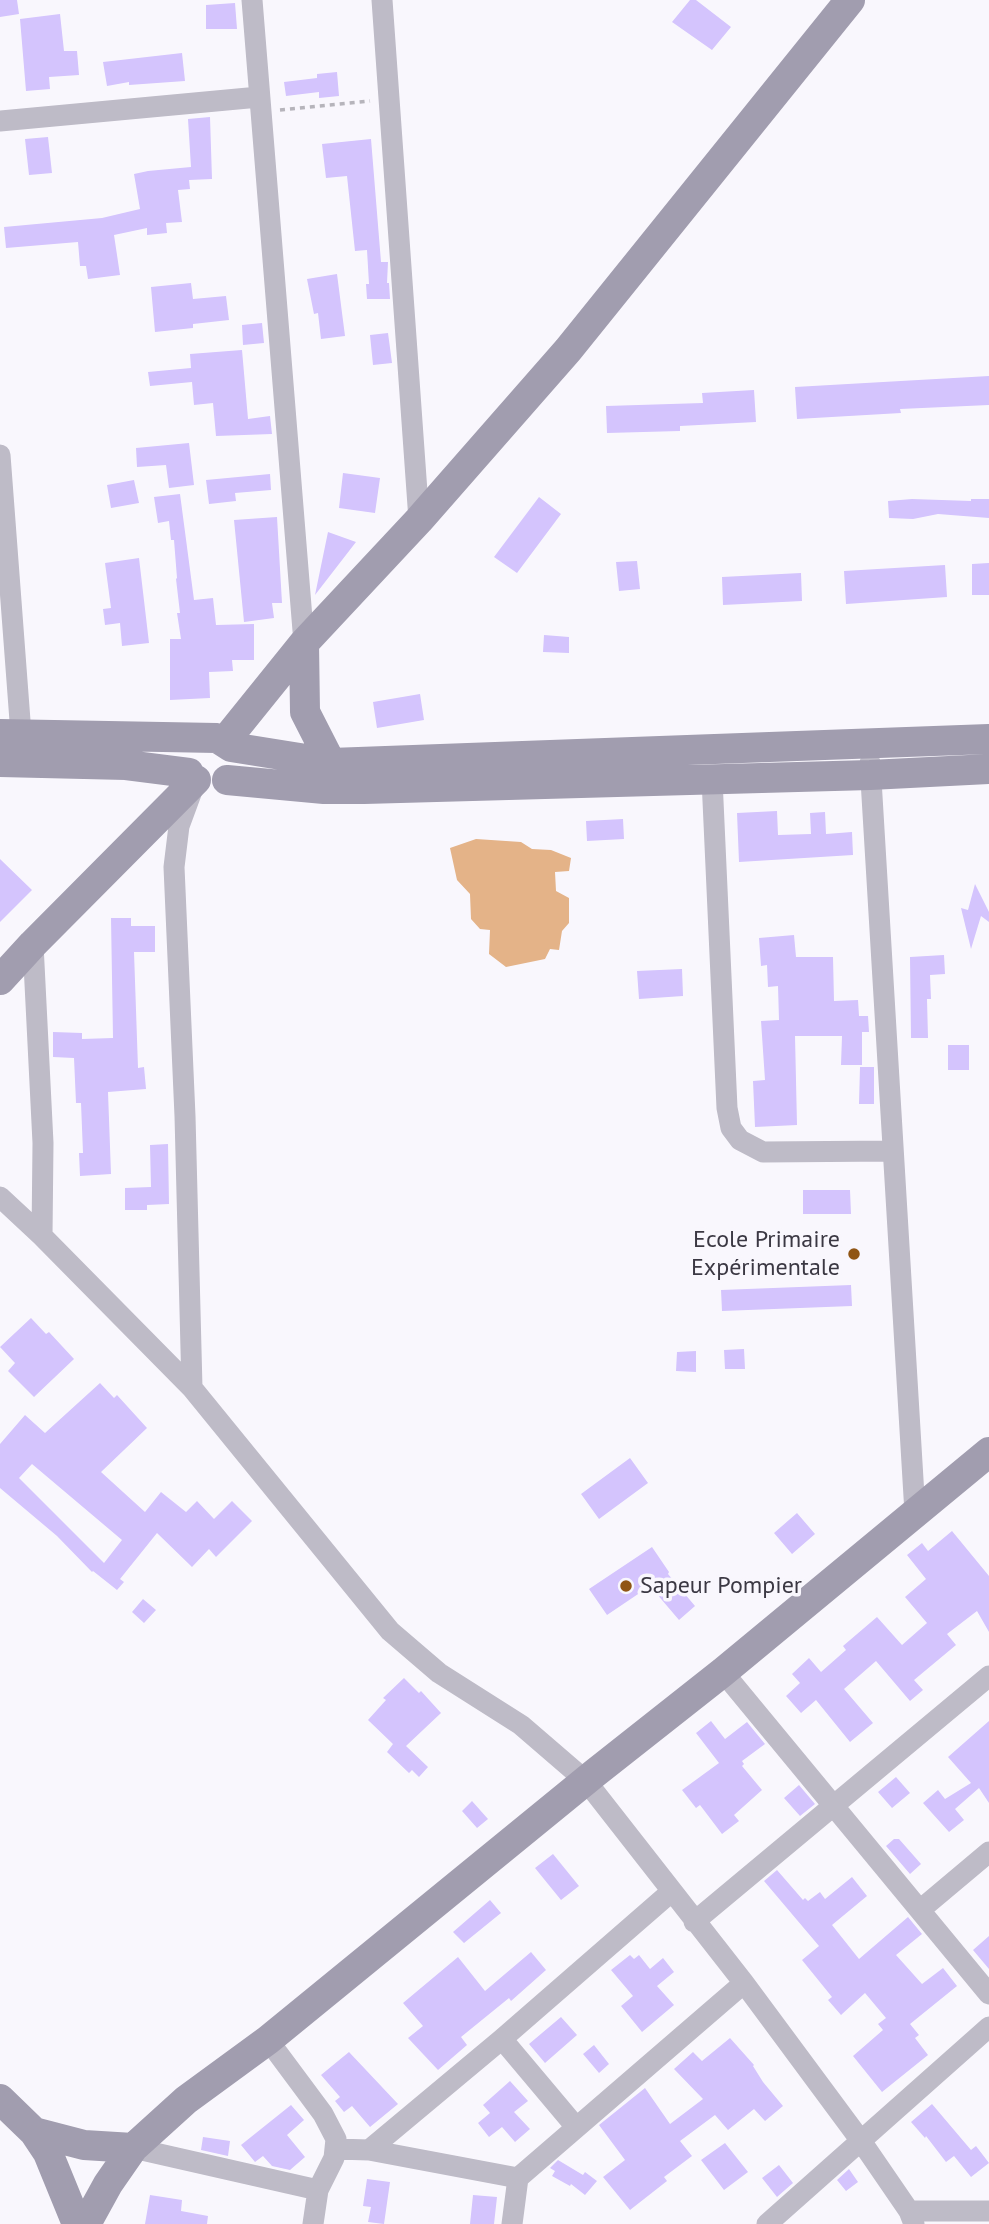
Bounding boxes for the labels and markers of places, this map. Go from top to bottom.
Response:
place label: Ecole Primaire Expérimentale [691,1226,840,1282]
marker: Ecole Primaire Expérimentale [846,1246,862,1262]
place label: Sapeur Pompier [640,1572,802,1600]
marker: Sapeur Pompier [618,1578,634,1594]

